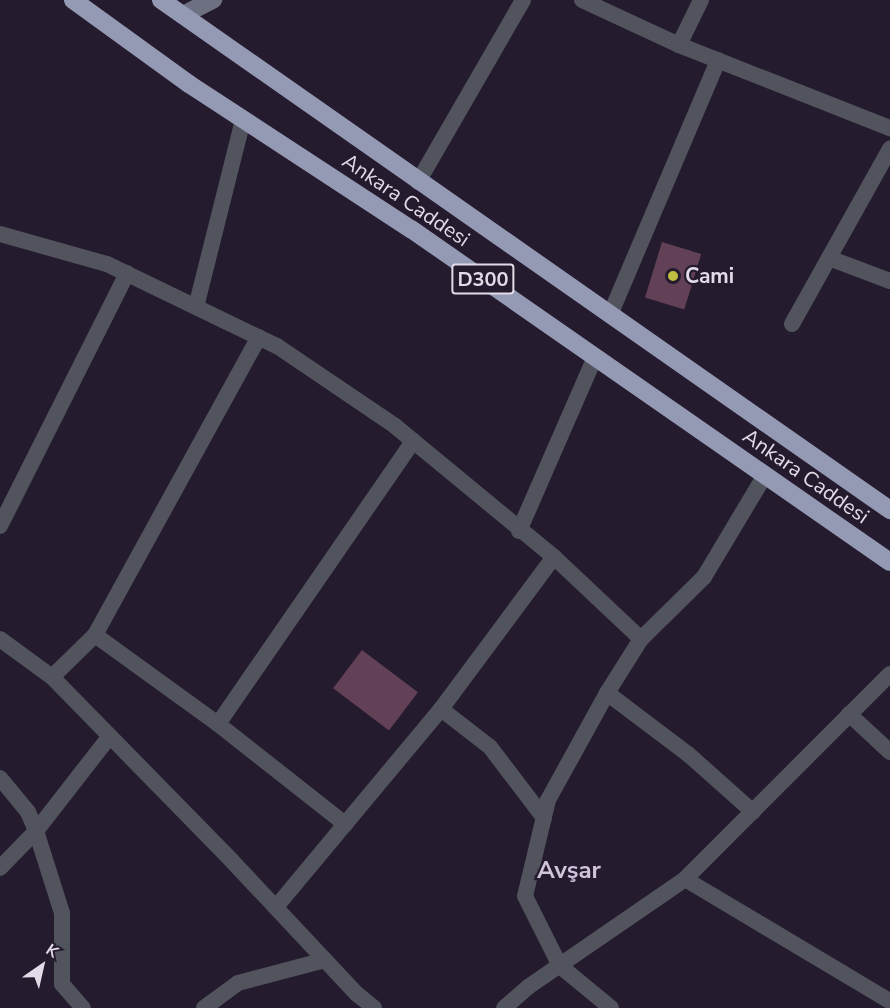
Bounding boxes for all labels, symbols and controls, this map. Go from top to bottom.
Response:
street label: Ankara Caddesi [338,148,474,252]
road number: D300 [450,262,516,296]
place label: Cami [685,263,734,289]
marker: Cami [666,269,680,283]
street label: Ankara Caddesi [738,423,874,529]
district label: Avşar [537,857,601,885]
north arrow [12,936,72,996]
text: K [42,939,63,963]

